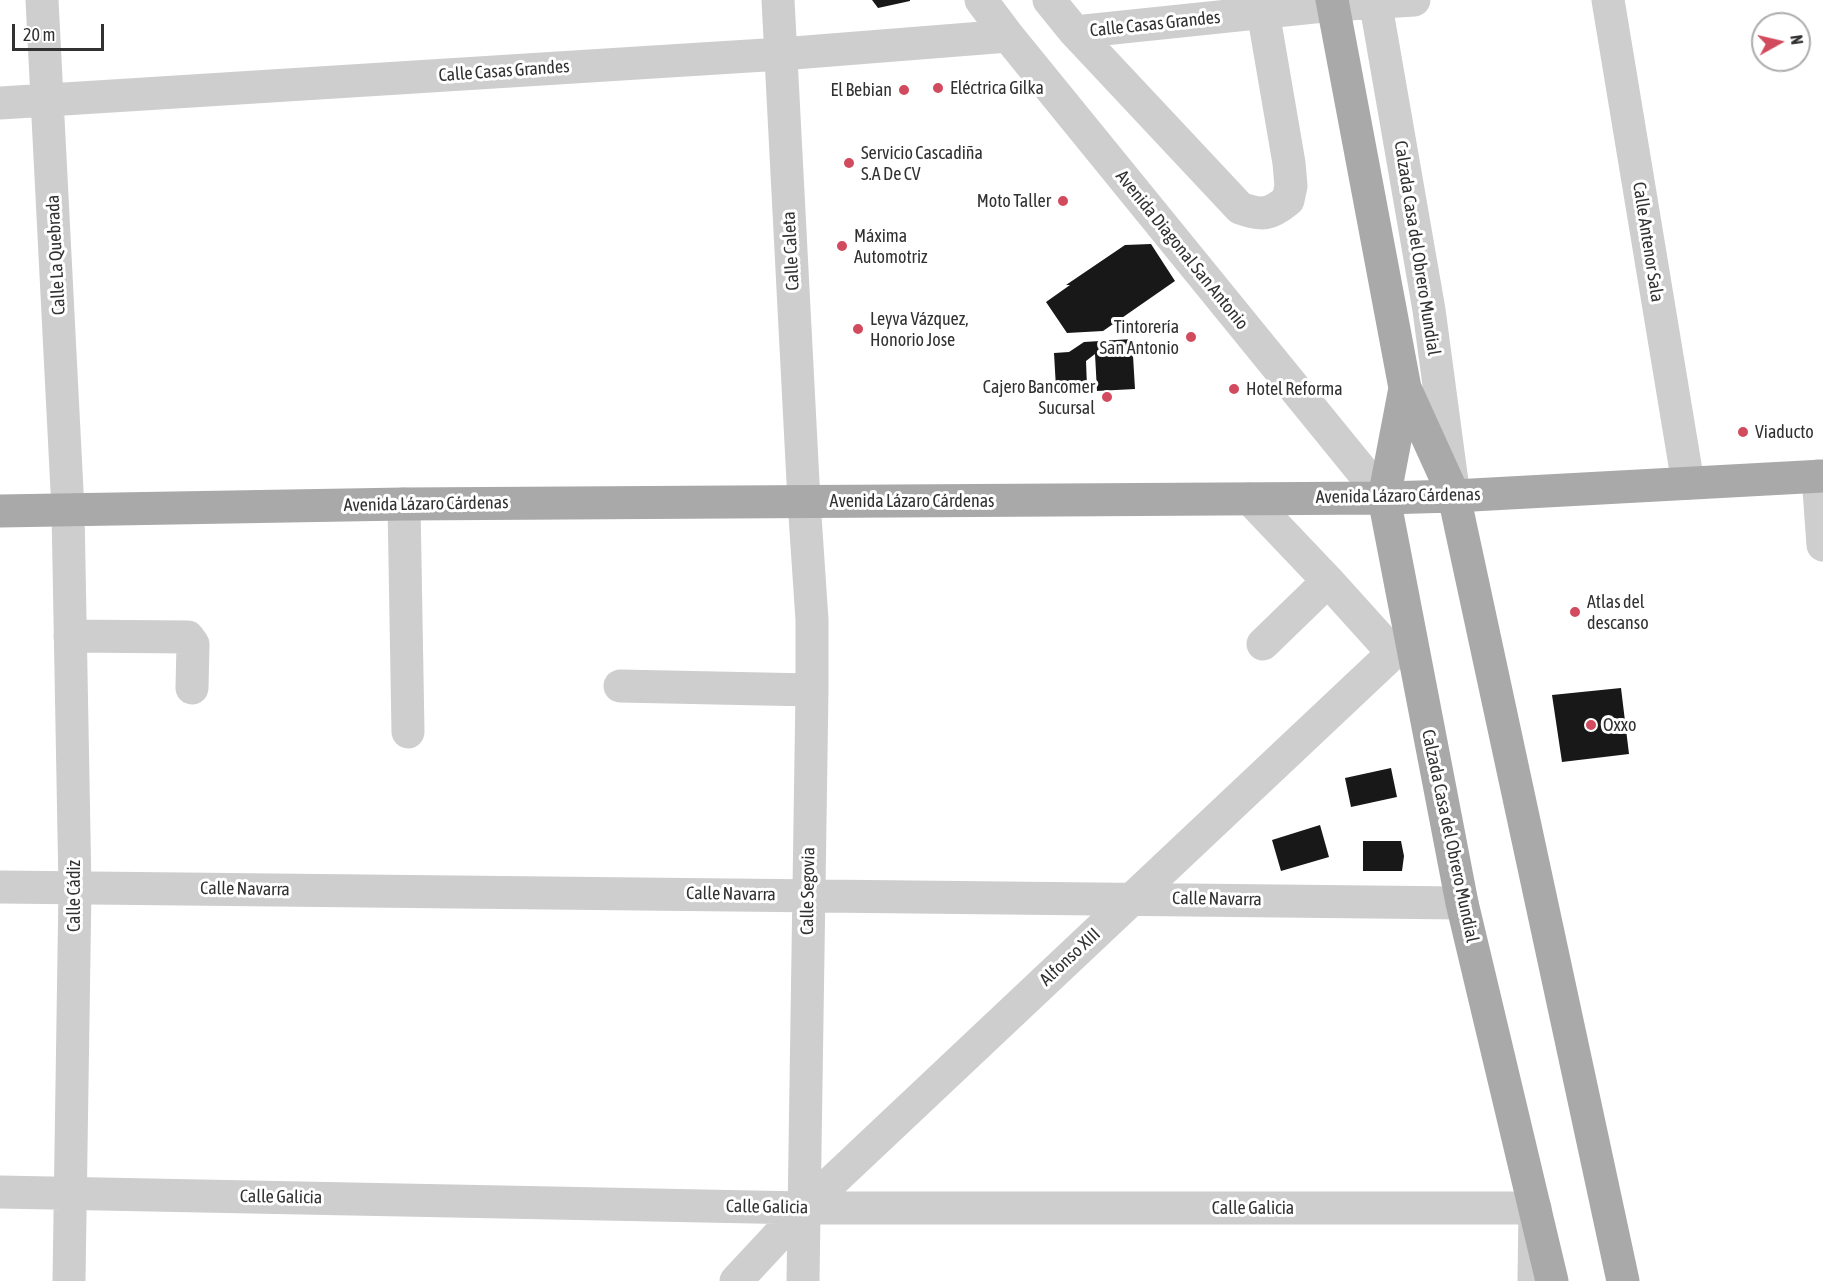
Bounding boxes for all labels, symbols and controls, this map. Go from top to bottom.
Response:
street label: Calle Casas Grandes [1089,6,1221,42]
scale bar [15,12,106,50]
north arrow [1751,12,1811,72]
text: 20 m [23,24,55,45]
text: N [1787,34,1806,46]
street label: Calle Casas Grandes [438,56,570,86]
place label: Eléctrica Gilka [950,77,1044,99]
place label: El Bebian [831,79,892,101]
marker: Eléctrica Gilka [931,81,945,95]
marker: El Bebian [897,83,911,97]
street label: Calzada Casa del Obrero Mundial [1389,139,1445,357]
place label: Servicio Cascadiña S.A De CV [861,142,983,184]
marker: Servicio Cascadiña S.A De CV [842,156,856,170]
street label: Avenida Diagonal San Antonio [1111,166,1253,334]
street label: Calle Antenor Sala [1628,180,1668,304]
place label: Moto Taller [977,190,1051,212]
street label: Calle La Quebrada [42,194,70,316]
marker: Moto Taller [1056,194,1070,208]
street label: Calle Caleta [778,211,804,291]
place label: Máxima Automotriz [854,225,928,268]
marker: Máxima Automotriz [835,239,849,253]
place label: Leyva Vázquez, Honorio Jose [870,308,968,350]
place label: Tintorería San Antonio [1100,316,1179,358]
marker: Leyva Vázquez, Honorio Jose [851,322,865,336]
marker: Tintorería San Antonio [1184,330,1198,344]
place label: Cajero Bancomer Sucursal [983,376,1095,418]
place label: Hotel Reforma [1246,378,1343,400]
marker: Hotel Reforma [1227,382,1241,396]
marker: Cajero Bancomer Sucursal [1100,390,1114,404]
place label: Viaducto [1755,421,1814,443]
marker: Viaducto [1736,425,1750,439]
street label: Avenida Lázaro Cárdenas [1315,484,1481,508]
street label: Avenida Lázaro Cárdenas [830,490,994,512]
street label: Avenida Lázaro Cárdenas [343,492,509,516]
place label: Atlas del descanso [1587,591,1649,634]
marker: Atlas del descanso [1568,605,1582,619]
place label: Oxxo [1603,714,1636,736]
marker: Oxxo [1584,718,1598,732]
street label: Calzada Casa del Obrero Mundial [1417,728,1483,944]
street label: Calle Segovia [796,847,820,935]
street label: Calle Cádiz [63,860,85,932]
street label: Calle Navarra [200,877,290,901]
street label: Calle Navarra [686,882,776,906]
street label: Calle Navarra [1172,887,1262,911]
street label: Alfonso XIII [1035,924,1105,990]
street label: Calle Galicia [240,1185,322,1209]
street label: Calle Galicia [726,1195,808,1219]
street label: Calle Galicia [1212,1197,1294,1219]

